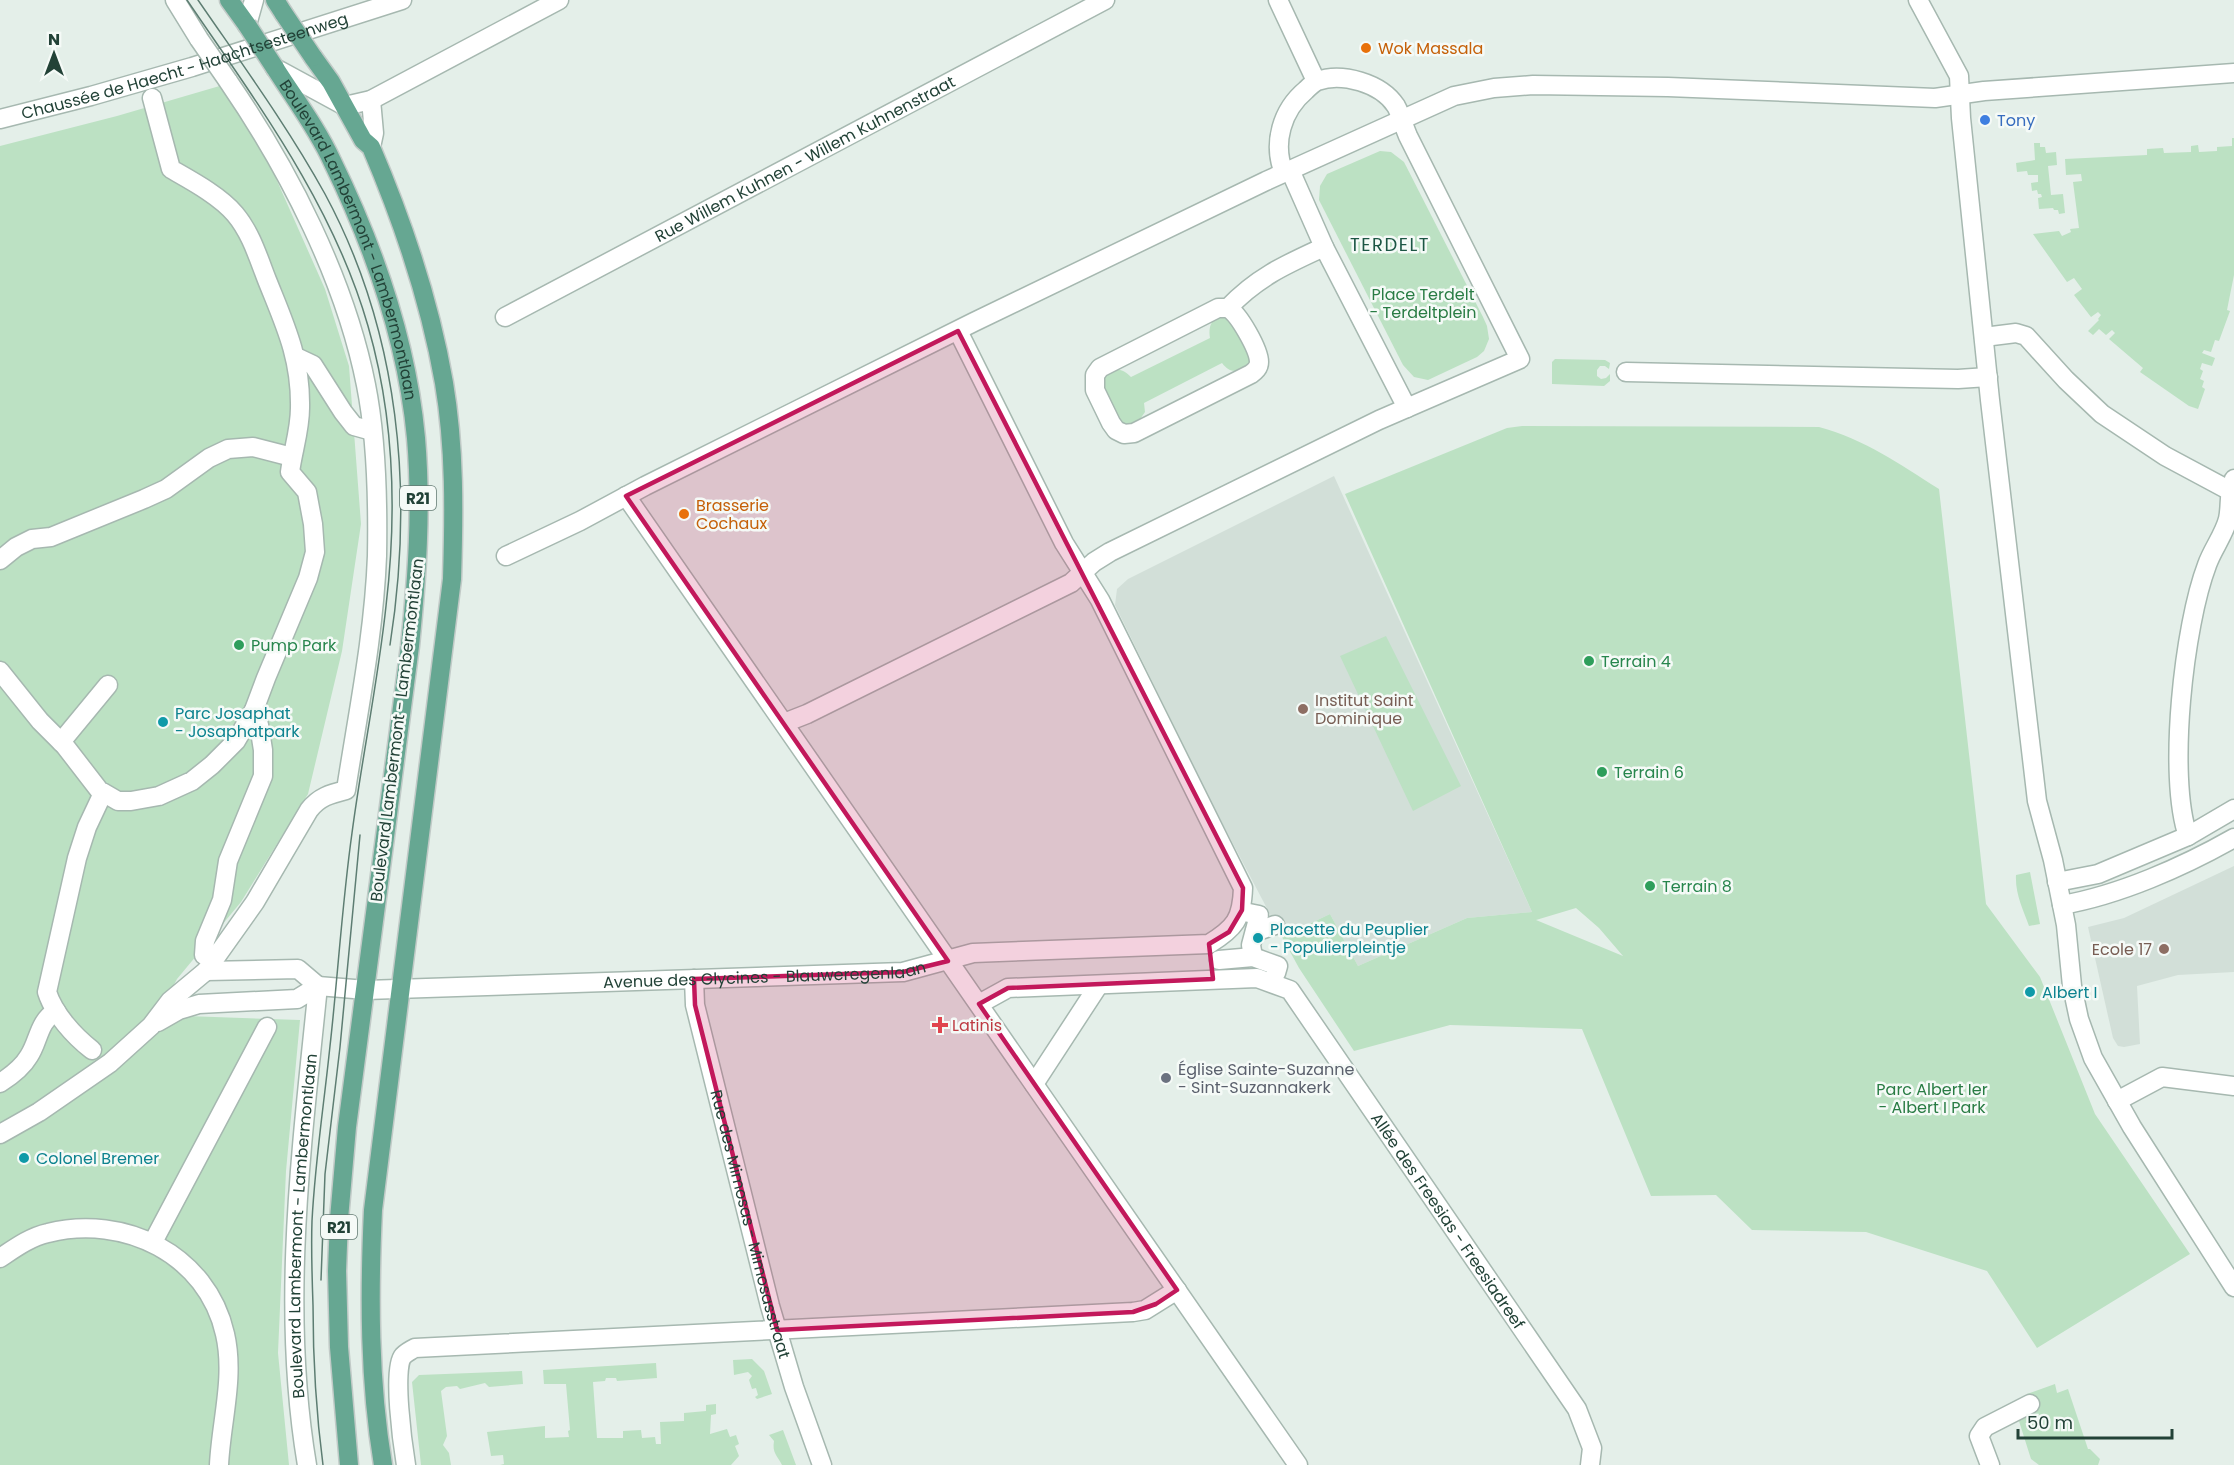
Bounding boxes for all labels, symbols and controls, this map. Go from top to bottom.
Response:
street label: Chaussée de Haecht - Haachtsesteenweg [19,7,351,125]
north arrow [24,24,84,84]
text: N [48,28,60,51]
place label: Wok Massala [1378,37,1483,60]
marker: Wok Massala [1359,41,1373,55]
street label: Rue Willem Kuhnen - Willem Kuhnenstraat [651,70,959,247]
street label: Boulevard Lambermont - Lambermontlaan [274,75,423,402]
place label: Tony [1997,109,2035,132]
marker: Tony [1978,113,1992,127]
district label: TERDELT [1350,232,1430,257]
park label: Place Terdelt - Terdeltplein [1370,283,1476,324]
road number: R21 [400,486,436,510]
place label: Brasserie Cochaux [696,494,769,535]
marker: Brasserie Cochaux [677,507,691,521]
street label: Boulevard Lambermont - Lambermontlaan [365,557,429,903]
place label: Pump Park [251,634,337,657]
marker: Pump Park [232,638,246,652]
place label: Terrain 4 [1601,650,1671,673]
marker: Terrain 4 [1582,654,1596,668]
place label: Institut Saint Dominique [1315,689,1414,730]
place label: Parc Josaphat - Josaphatpark [175,702,300,743]
marker: Institut Saint Dominique [1296,702,1310,716]
marker: Parc Josaphat - Josaphatpark [156,715,170,729]
place label: Terrain 6 [1614,761,1684,784]
marker: Terrain 6 [1595,765,1609,779]
place label: Terrain 8 [1662,875,1732,898]
marker: Terrain 8 [1643,879,1657,893]
place label: Placette du Peuplier - Populierpleintje [1270,918,1429,959]
marker: Placette du Peuplier - Populierpleintje [1251,931,1265,945]
place label: Ecole 17 [2092,938,2152,961]
marker: Ecole 17 [2157,942,2171,956]
street label: Avenue des Glycines - Blauweregenlaan [603,955,928,994]
place label: Albert I [2042,981,2097,1004]
marker: Albert I [2023,985,2037,999]
place label: Latinis [952,1014,1002,1037]
marker: Latinis [933,1018,947,1032]
street label: Boulevard Lambermont - Lambermontlaan [283,1052,322,1399]
place label: Église Sainte-Suzanne - Sint-Suzannakerk [1178,1058,1355,1099]
marker: Église Sainte-Suzanne - Sint-Suzannakerk [1159,1071,1173,1085]
park label: Parc Albert Ier - Albert I Park [1876,1078,1988,1119]
street label: Rue des Mimosas - Mimosasstraat [705,1087,796,1361]
street label: Allée des Freesias - Freesiadreef [1366,1108,1530,1334]
place label: Colonel Bremer [36,1147,159,1170]
marker: Colonel Bremer [17,1151,31,1165]
road number: R21 [321,1215,357,1239]
scale bar [2018,1402,2172,1440]
text: 50 m [2027,1410,2073,1435]

